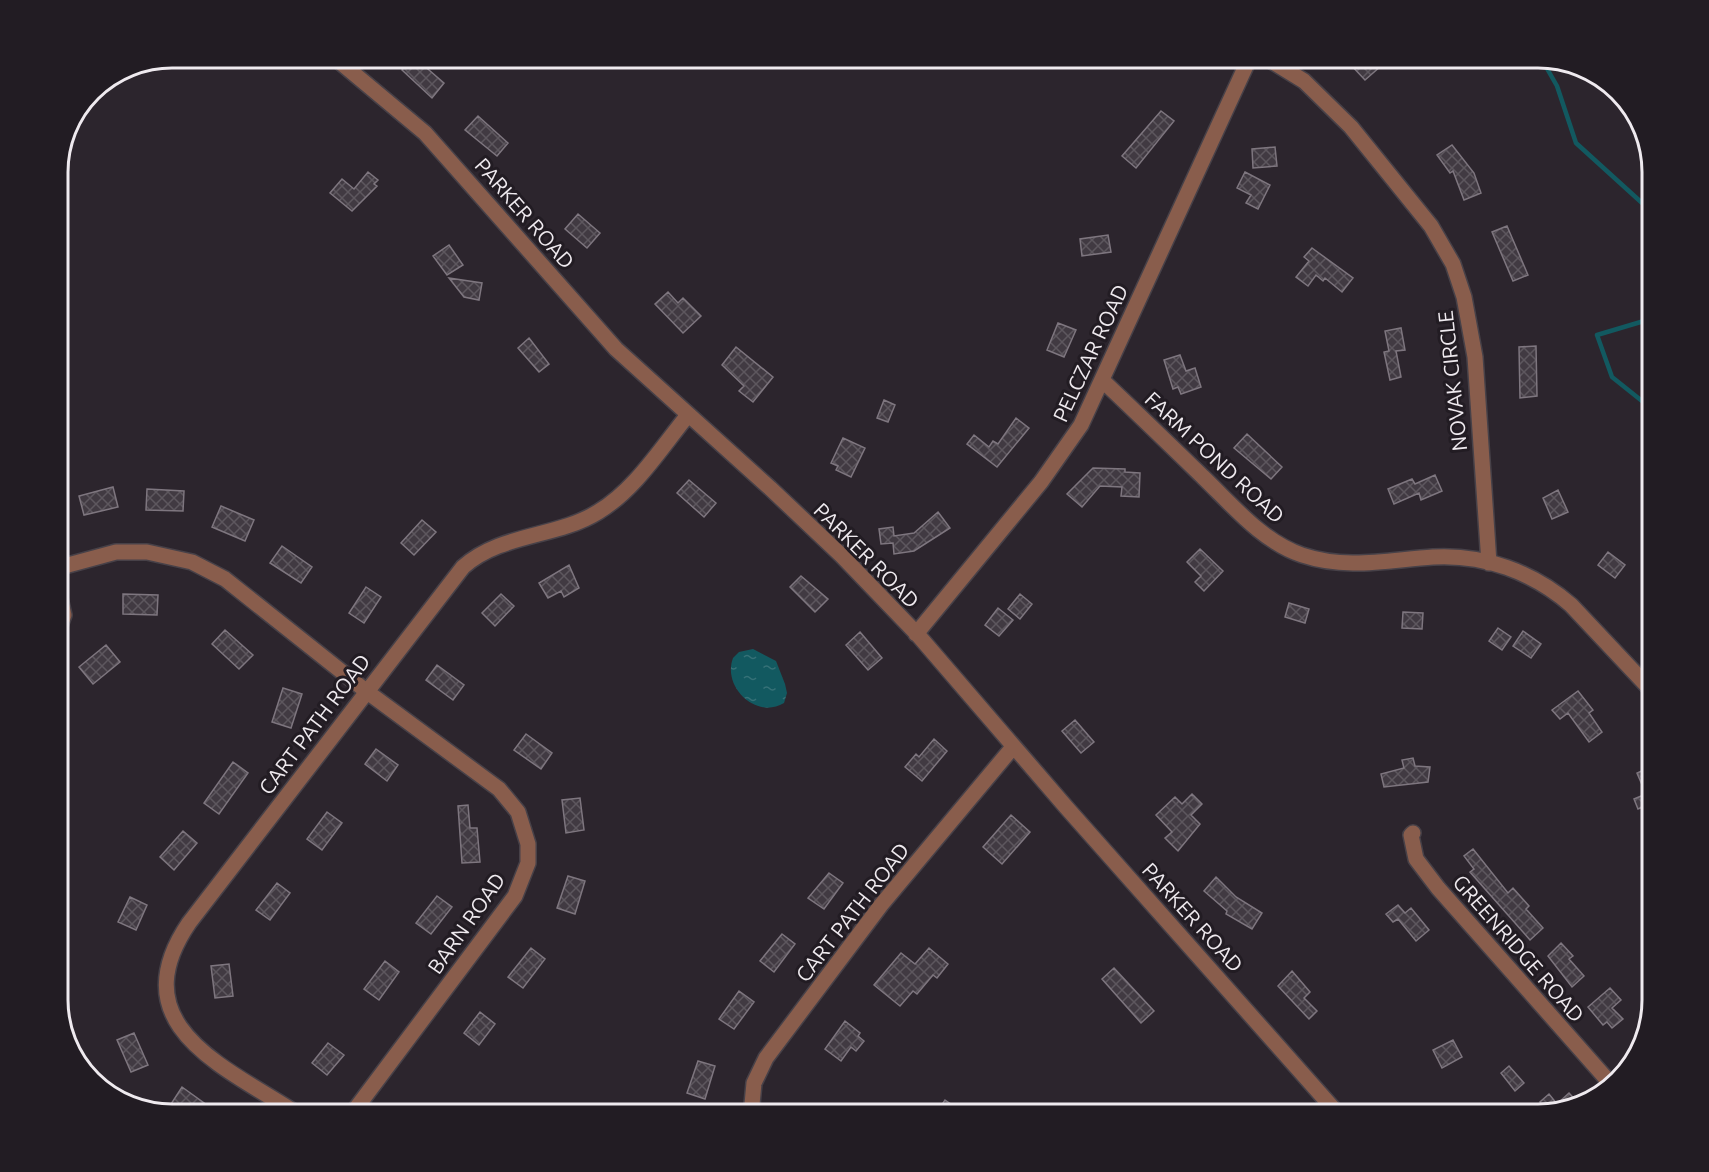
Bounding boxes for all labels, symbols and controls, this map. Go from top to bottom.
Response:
street label: PARKER ROAD [470,153,580,273]
street label: PELCZAR ROAD [1048,280,1132,426]
street label: NOVAK CIRCLE [1433,310,1471,452]
street label: FARM POND ROAD [1141,386,1289,528]
street label: PARKER ROAD [810,498,924,612]
street label: CART PATH ROAD [253,649,375,799]
street label: CART PATH ROAD [790,838,914,986]
street label: PARKER ROAD [1138,857,1248,977]
street label: BARN ROAD [422,868,510,978]
street label: GREENRIDGE ROAD [1449,870,1589,1026]

